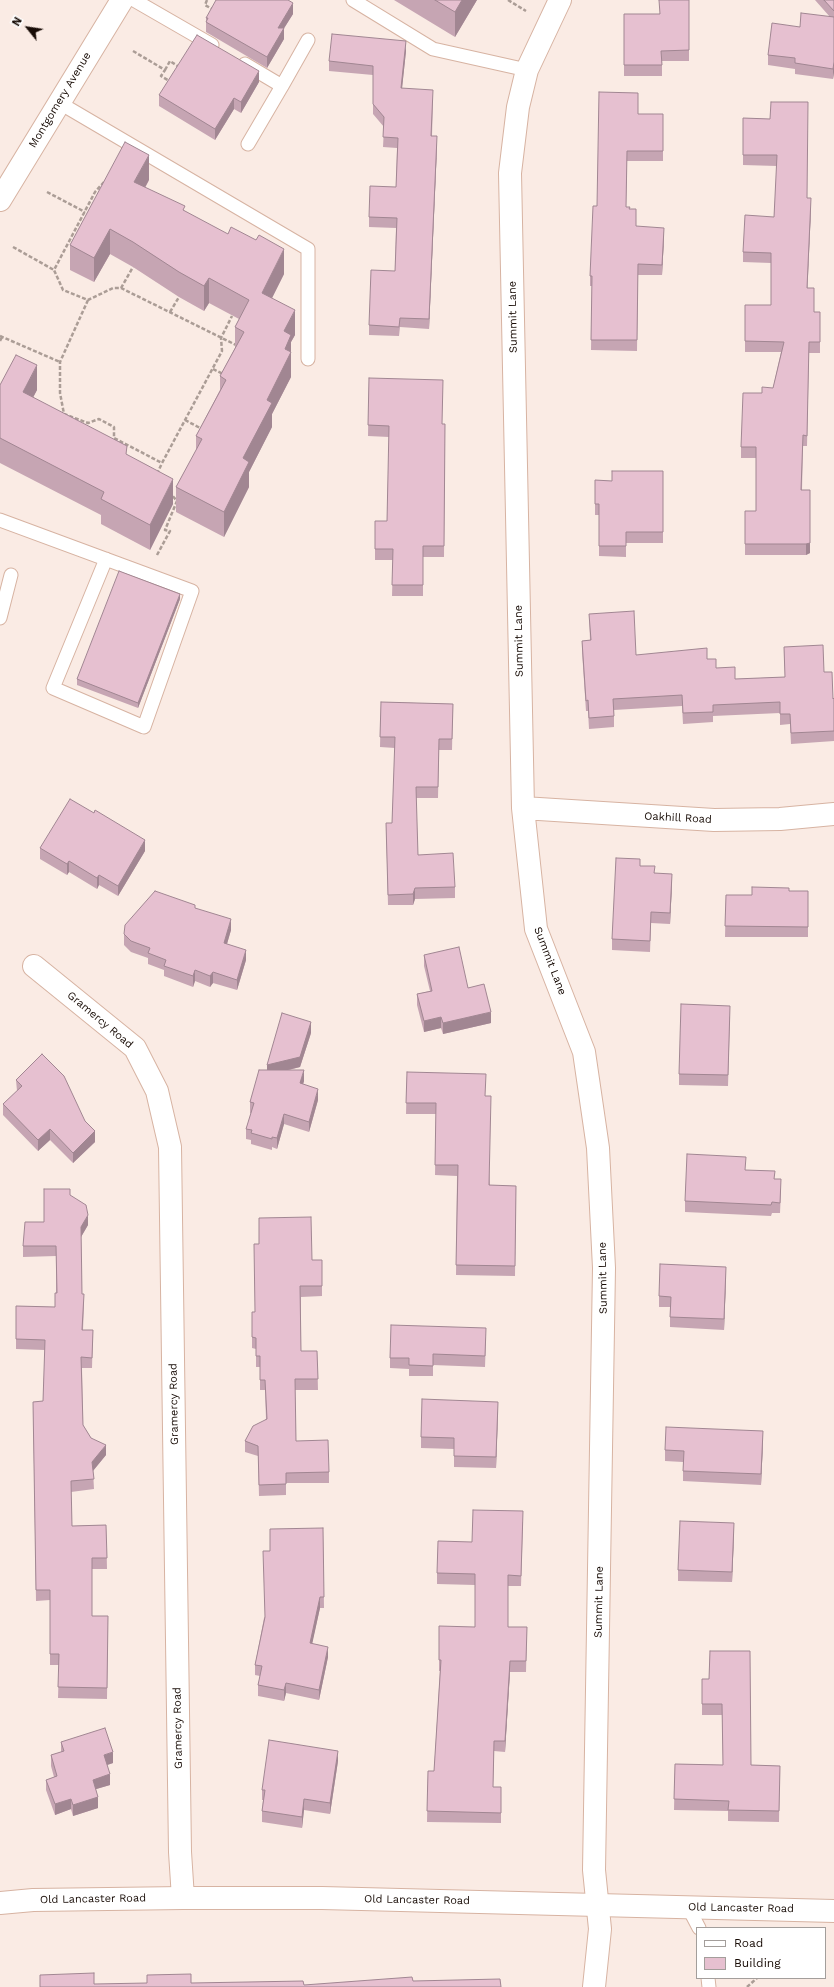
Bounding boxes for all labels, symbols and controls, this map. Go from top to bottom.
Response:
north arrow [8,8,48,48]
text: N [10,15,25,29]
street label: Montgomery Avenue [26,50,94,150]
street label: Summit Lane [506,281,520,353]
street label: Summit Lane [512,605,526,677]
street label: Oakhill Road [644,810,712,826]
street label: Summit Lane [531,925,569,997]
street label: Gramercy Road [64,989,136,1051]
street label: Summit Lane [596,1242,610,1314]
street label: Gramercy Road [167,1363,181,1445]
street label: Summit Lane [592,1566,606,1638]
street label: Gramercy Road [171,1687,185,1769]
street label: Old Lancaster Road [40,1891,146,1907]
street label: Old Lancaster Road [364,1892,470,1908]
street label: Old Lancaster Road [688,1900,794,1916]
legend [696,1927,826,1979]
text: Road [734,1936,763,1950]
text: Building [734,1956,781,1970]

